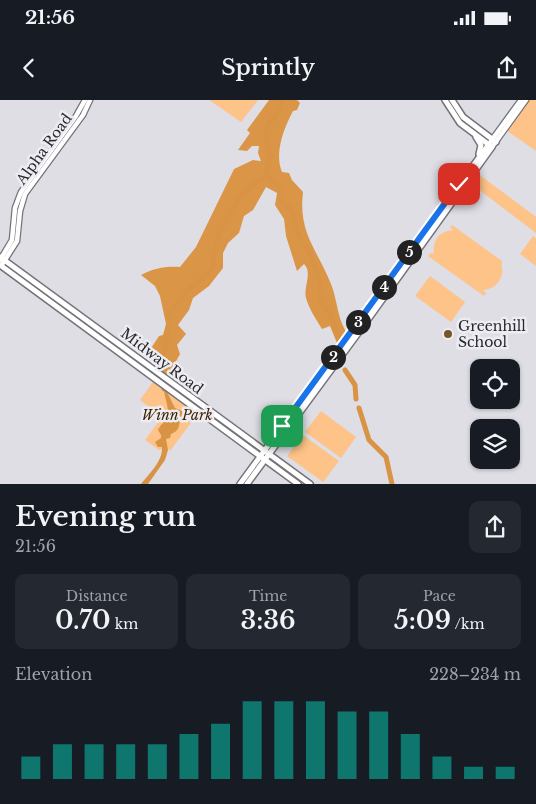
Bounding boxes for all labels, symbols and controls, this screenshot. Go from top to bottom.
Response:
text: 21:56 [25,6,75,29]
icon: back [15,54,43,82]
text: Sprintly [221,54,315,81]
icon: share [493,54,521,82]
street label: Alpha Road [12,110,76,189]
pin [438,163,480,205]
icon: check [445,170,473,198]
pin: 5 [396,240,422,264]
text: 5 [405,243,414,261]
pin: 4 [372,274,396,300]
text: 4 [380,278,389,296]
pin: 3 [346,310,370,334]
text: 3 [354,313,363,331]
place label: Greenhill School [458,317,526,351]
street label: Midway Road [117,324,207,398]
marker: Greenhill School [442,328,454,340]
pin: 2 [320,344,346,370]
text: 2 [329,348,338,366]
map controls [470,359,520,469]
button: locate [470,359,520,409]
pin [261,405,303,447]
park label: Winn Park [141,406,213,424]
icon: arrive [268,412,296,440]
button: layers [470,419,520,469]
text: Evening run [15,499,196,534]
button: share [469,501,521,553]
text: 21:56 [15,536,56,556]
text: Distance [66,587,128,605]
text: Time [249,587,287,605]
text: Pace [423,587,456,605]
text: 0.70 [55,605,111,636]
text: 3:36 [240,605,296,636]
text: 5:09 [394,605,451,636]
text: km [111,615,138,633]
text: /km [451,615,485,633]
text: Elevation [15,664,92,684]
text: 228–234 m [429,664,521,684]

